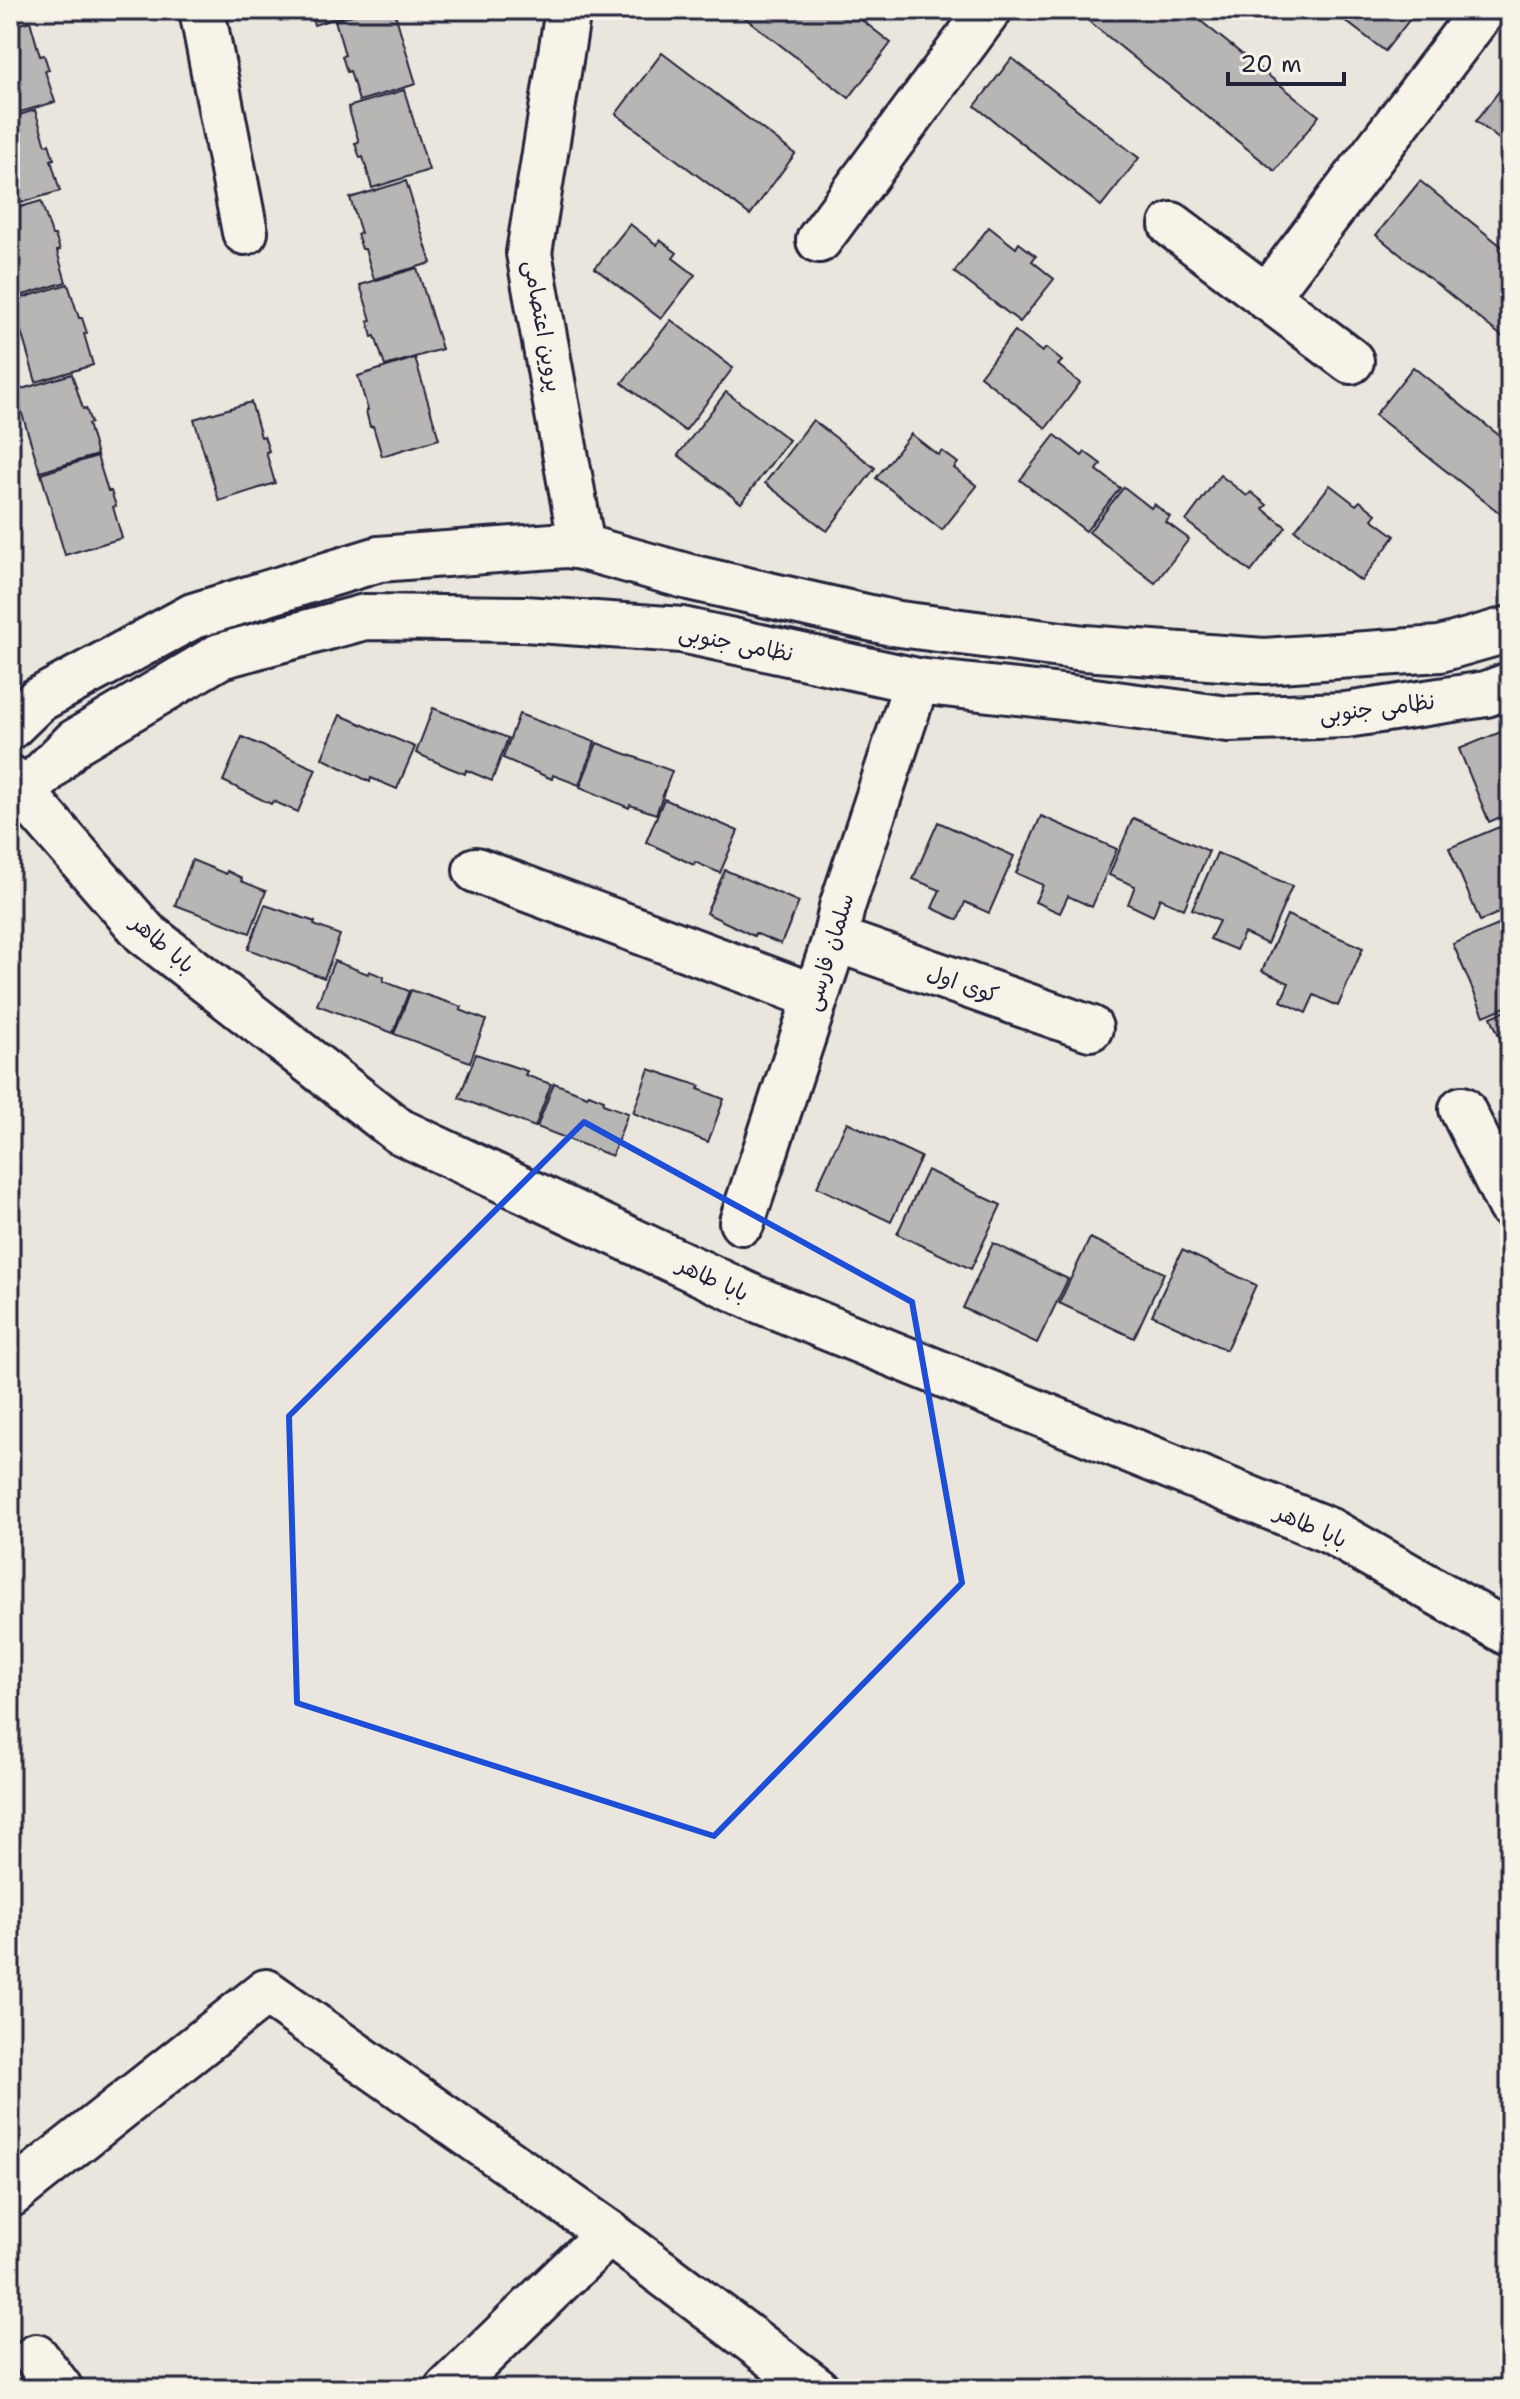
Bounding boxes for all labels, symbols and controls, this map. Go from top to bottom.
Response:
scale bar [1228,36,1344,86]
text: 20 m [1240,48,1302,80]
street label: پروین اعتصامی [517,258,569,394]
street label: نظامی جنوبی [676,618,796,668]
street label: نظامی جنوبی [1318,687,1436,729]
street label: سلمان فارسی [797,890,861,1014]
street label: بابا طاهر [123,907,201,980]
street label: کوی اول [923,958,1003,1010]
street label: بابا طاهر [671,1249,753,1308]
street label: بابا طاهر [1269,1497,1351,1555]

